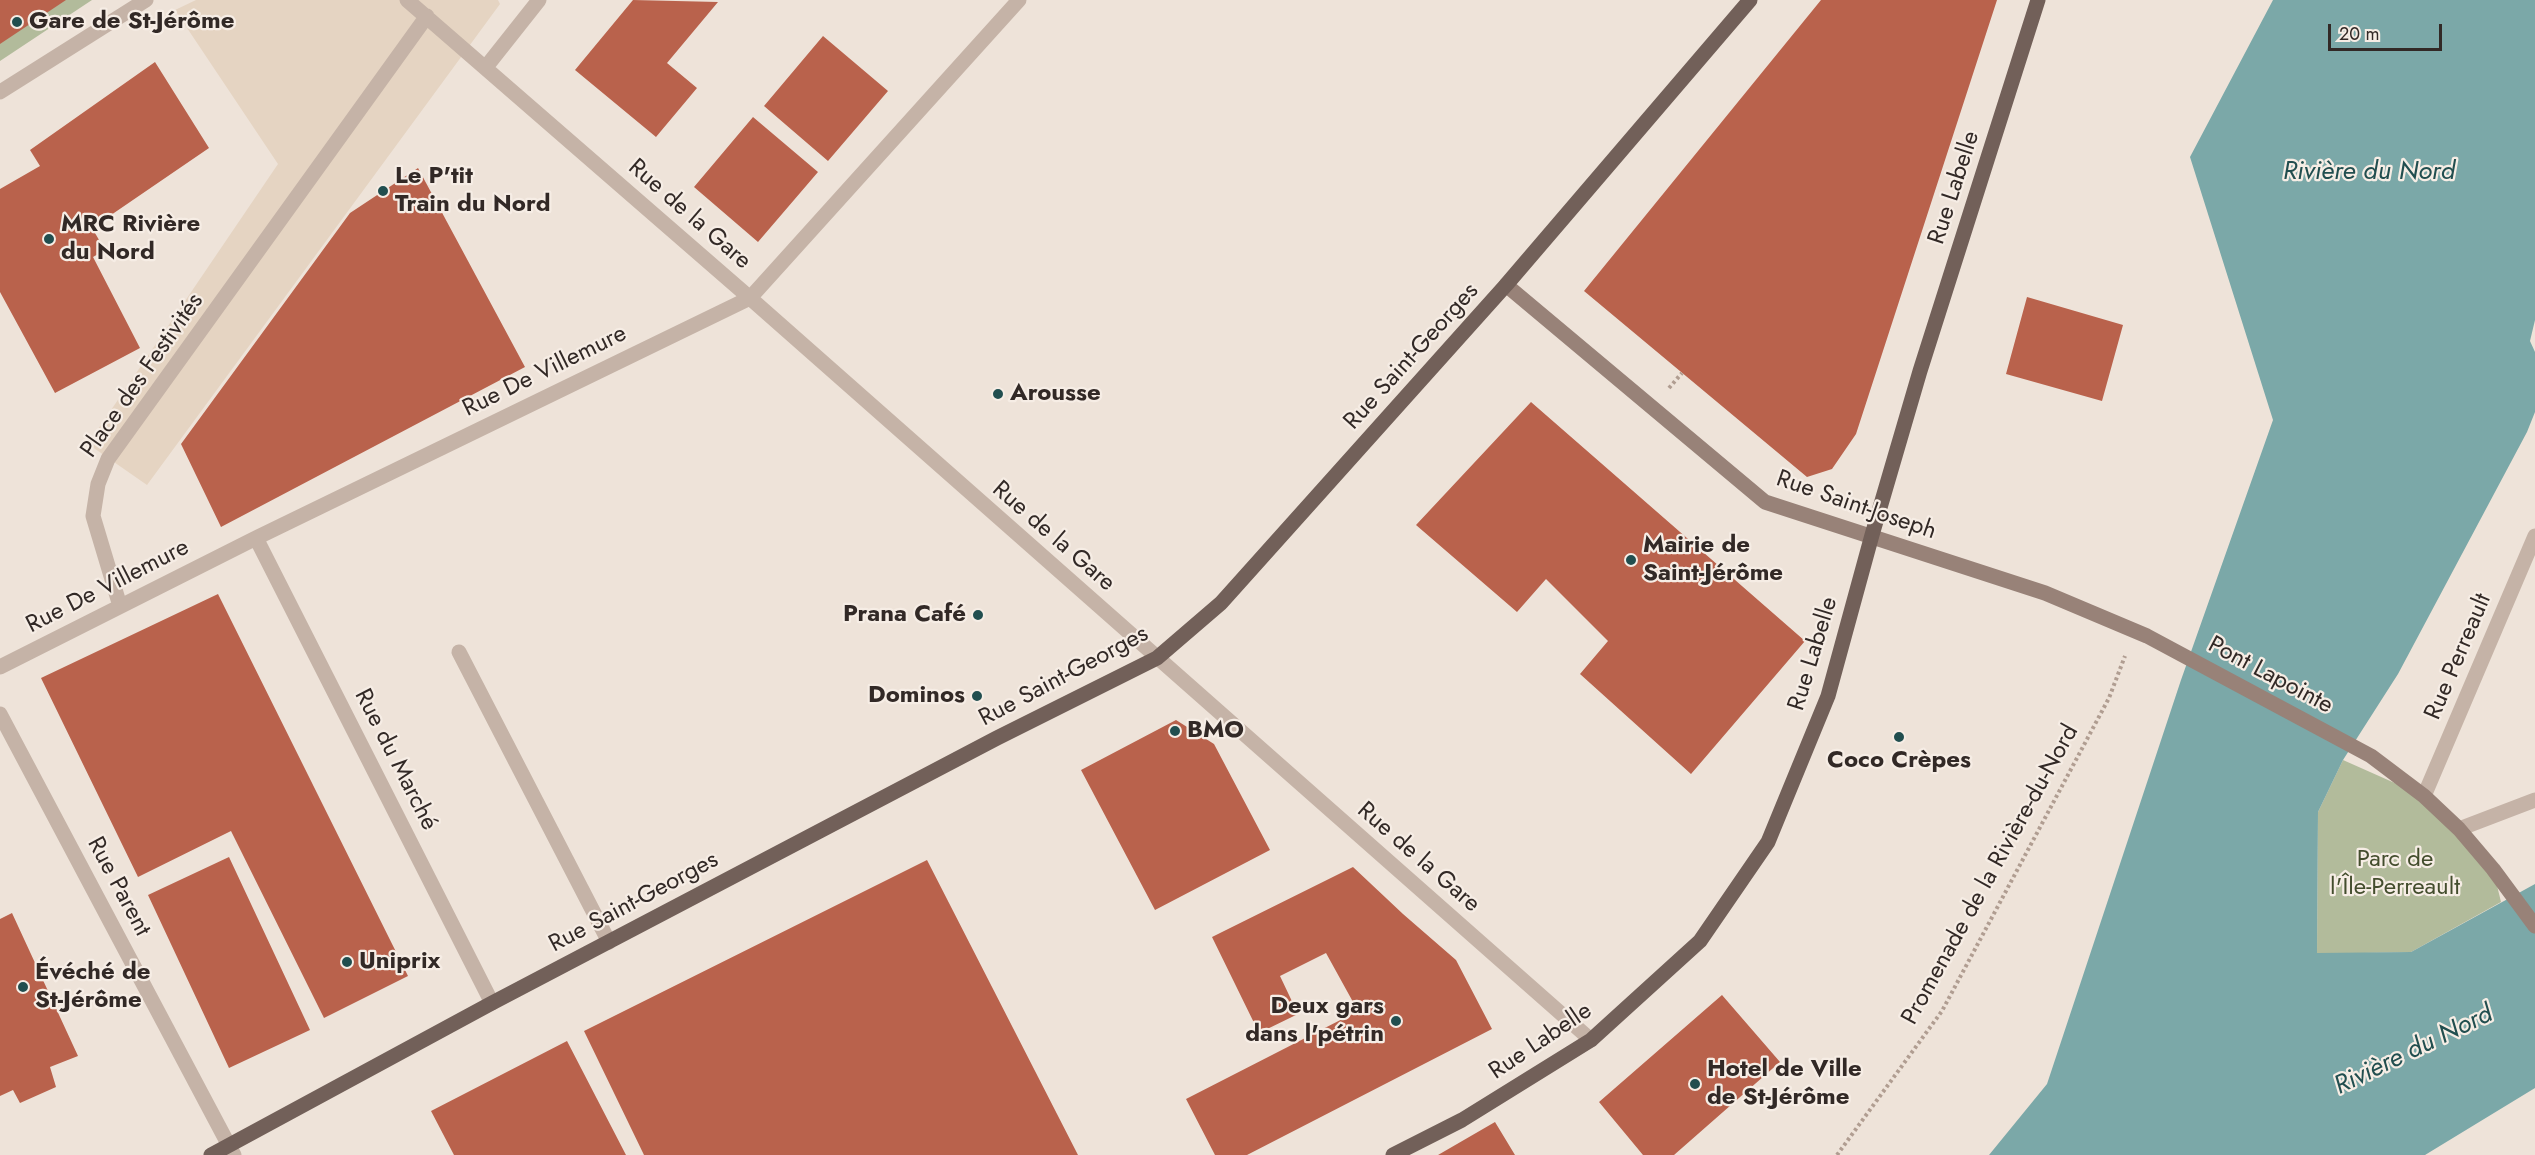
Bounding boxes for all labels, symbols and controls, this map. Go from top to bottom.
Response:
place label: Gare de St-Jérôme [29,8,234,36]
scale bar [2331,12,2445,50]
marker: Gare de St-Jérôme [10,15,24,29]
text: 20 m [2339,21,2379,47]
street label: Rue Labelle [1923,128,1987,248]
street label: Rue de la Gare [622,154,756,276]
water label: Rivière du Nord [2283,157,2455,189]
place label: Le P'tit Train du Nord [395,163,551,219]
marker: Le P'tit Train du Nord [376,184,390,198]
place label: MRC Rivière du Nord [61,211,200,267]
marker: MRC Rivière du Nord [42,232,56,246]
street label: Rue Saint-Georges [1339,278,1485,436]
street label: Place des Festivités [76,288,210,464]
street label: Rue De Villemure [458,320,632,424]
place label: Arousse [1010,380,1101,408]
marker: Arousse [991,387,1005,401]
street label: Rue Saint-Joseph [1772,465,1940,547]
street label: Rue de la Gare [986,476,1120,598]
place label: Mairie de Saint-Jérôme [1643,532,1783,588]
street label: Rue De Villemure [22,534,194,640]
marker: Mairie de Saint-Jérôme [1624,553,1638,567]
street label: Rue Perreault [2420,590,2498,724]
street label: Rue Labelle [1783,594,1845,714]
place label: Prana Café [843,601,966,629]
marker: Prana Café [971,608,985,622]
street label: Rue Saint-Georges [974,620,1154,734]
street label: Pont Lapointe [2203,631,2337,721]
place label: Dominos [868,682,965,710]
street label: Rue du Marché [347,685,443,835]
marker: Dominos [970,689,984,703]
place label: BMO [1187,717,1244,745]
street label: Promenade de la Rivière-du-Nord [1896,720,2086,1030]
marker: BMO [1168,724,1182,738]
marker: Coco Crèpes [1892,730,1906,744]
place label: Coco Crèpes [1827,747,1971,775]
street label: Rue de la Gare [1351,797,1485,919]
street label: Rue Parent [80,832,156,942]
street label: Rue Saint-Georges [544,846,724,960]
park label: Parc de l'Île-Perreault [2330,846,2460,902]
place label: Uniprix [359,948,440,976]
marker: Uniprix [340,955,354,969]
place label: Évéché de St-Jérôme [35,959,151,1015]
marker: Évéché de St-Jérôme [16,980,30,994]
place label: Deux gars dans l'pétrin [1245,993,1384,1049]
street label: Rue Labelle [1484,997,1598,1087]
water label: Rivière du Nord [2330,999,2498,1103]
marker: Deux gars dans l'pétrin [1389,1014,1403,1028]
place label: Hotel de Ville de St-Jérôme [1707,1056,1862,1112]
marker: Hotel de Ville de St-Jérôme [1688,1077,1702,1091]

